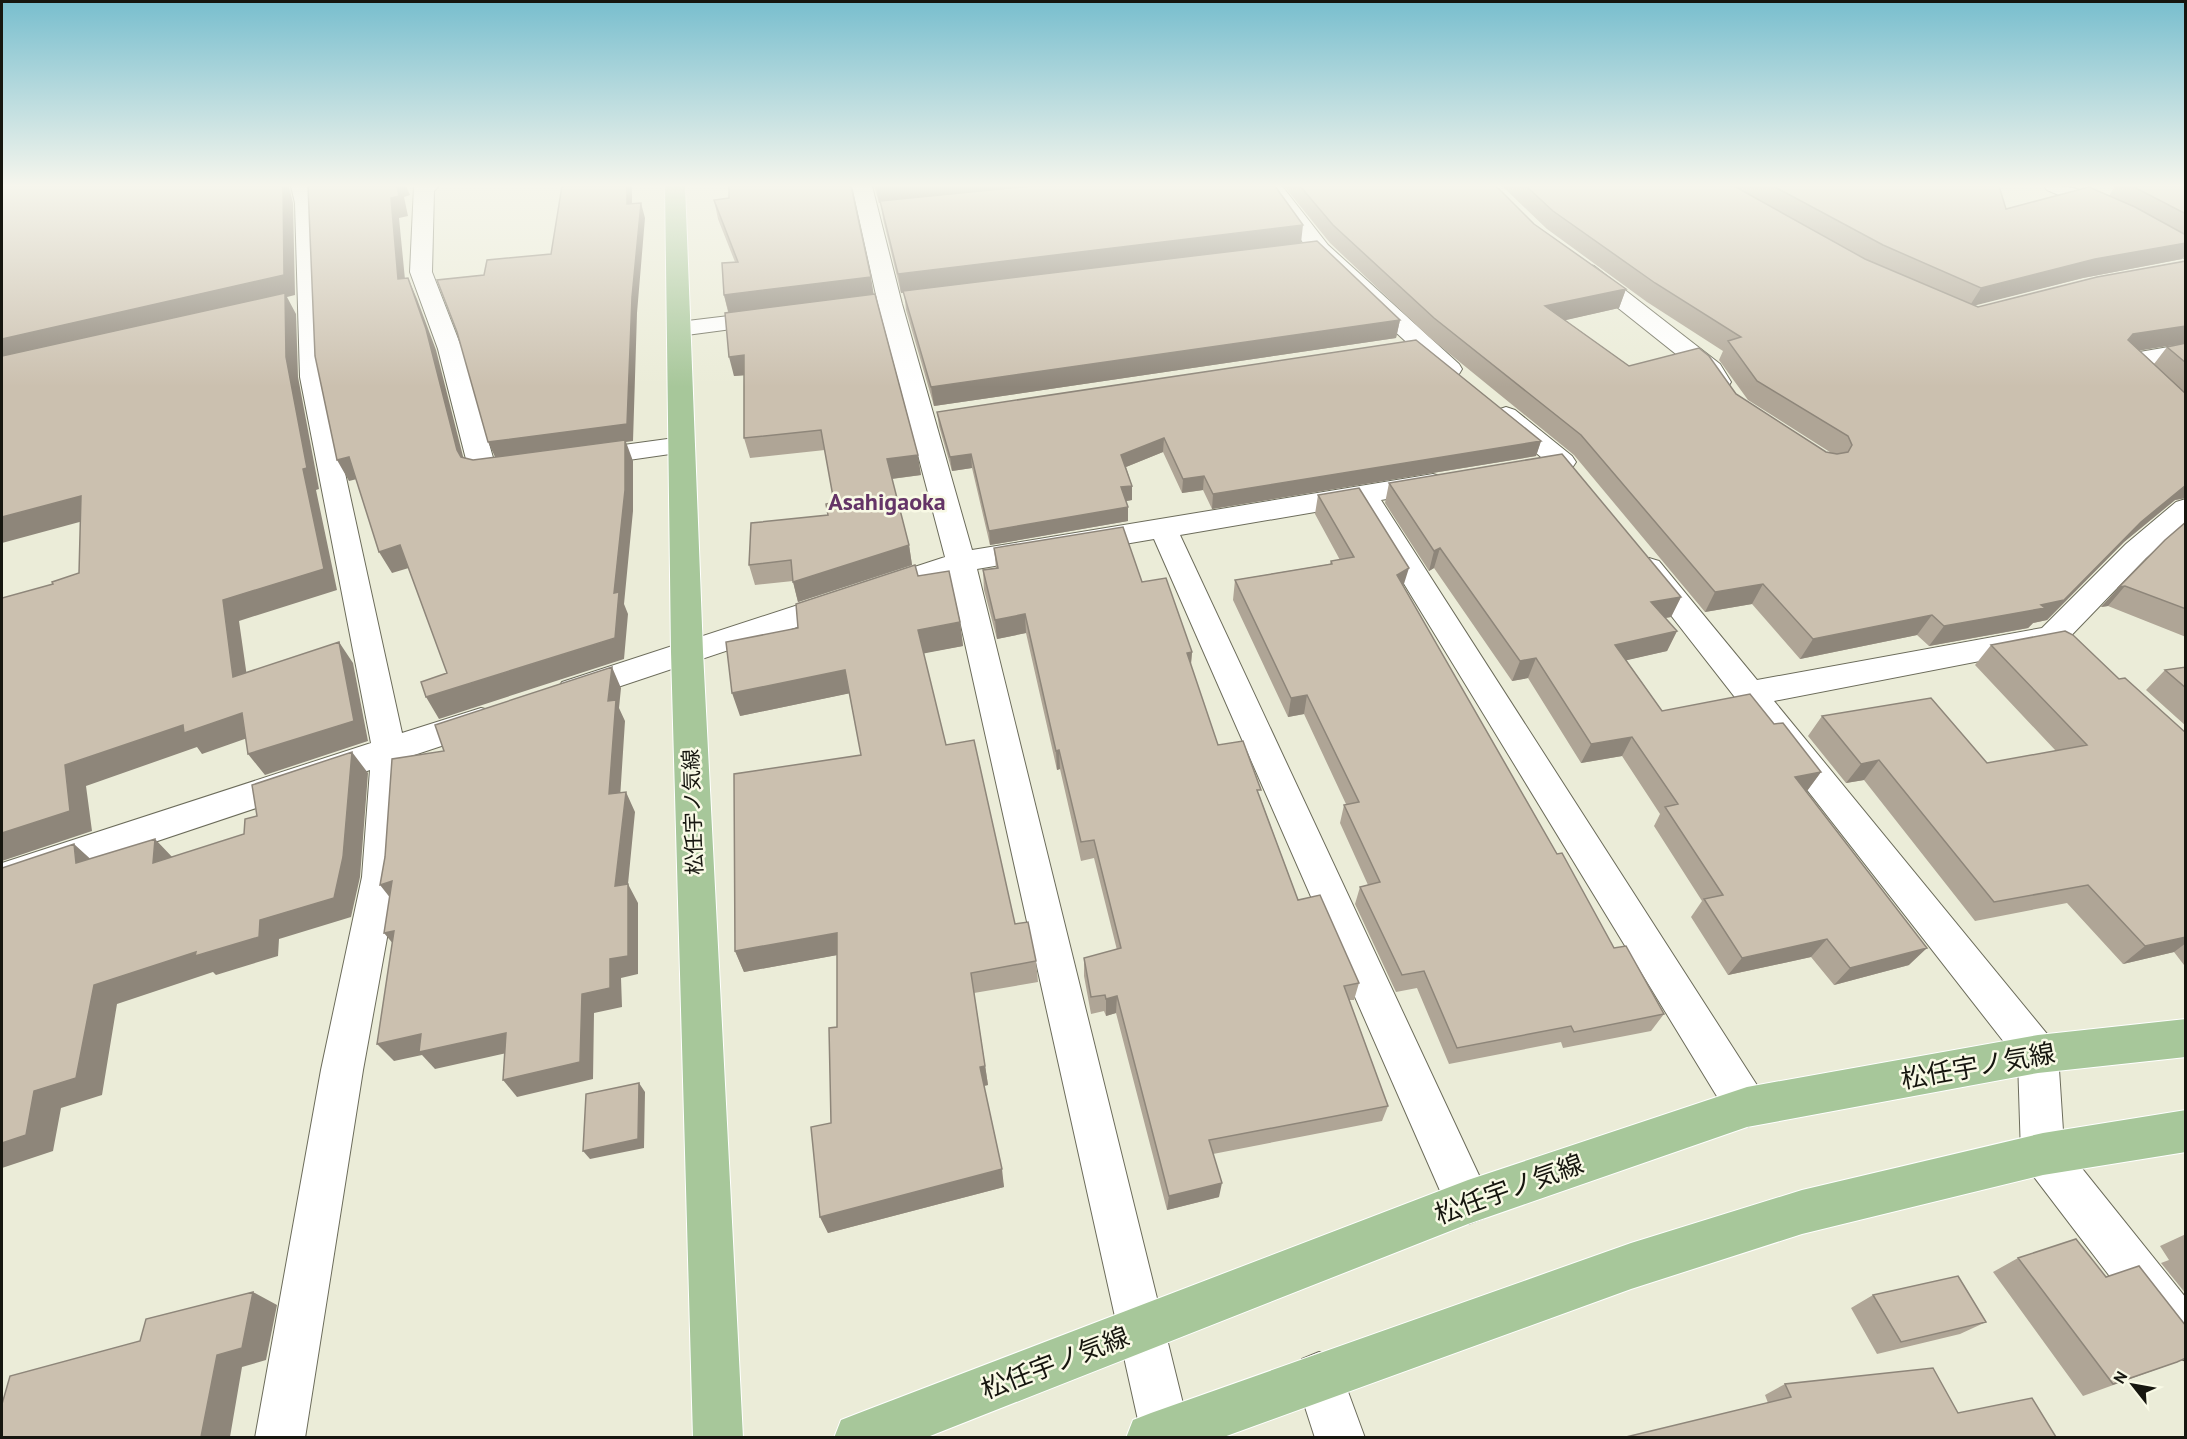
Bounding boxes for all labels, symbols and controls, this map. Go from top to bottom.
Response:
district label: Asahigaoka [828,486,946,517]
street label: 松任宇ノ気線 [677,749,708,875]
street label: 松任宇ノ気線 [1898,1036,2058,1095]
street label: 松任宇ノ気線 [1430,1146,1588,1231]
street label: 松任宇ノ気線 [976,1319,1134,1406]
north arrow [2103,1355,2163,1415]
text: N [2109,1368,2131,1387]

